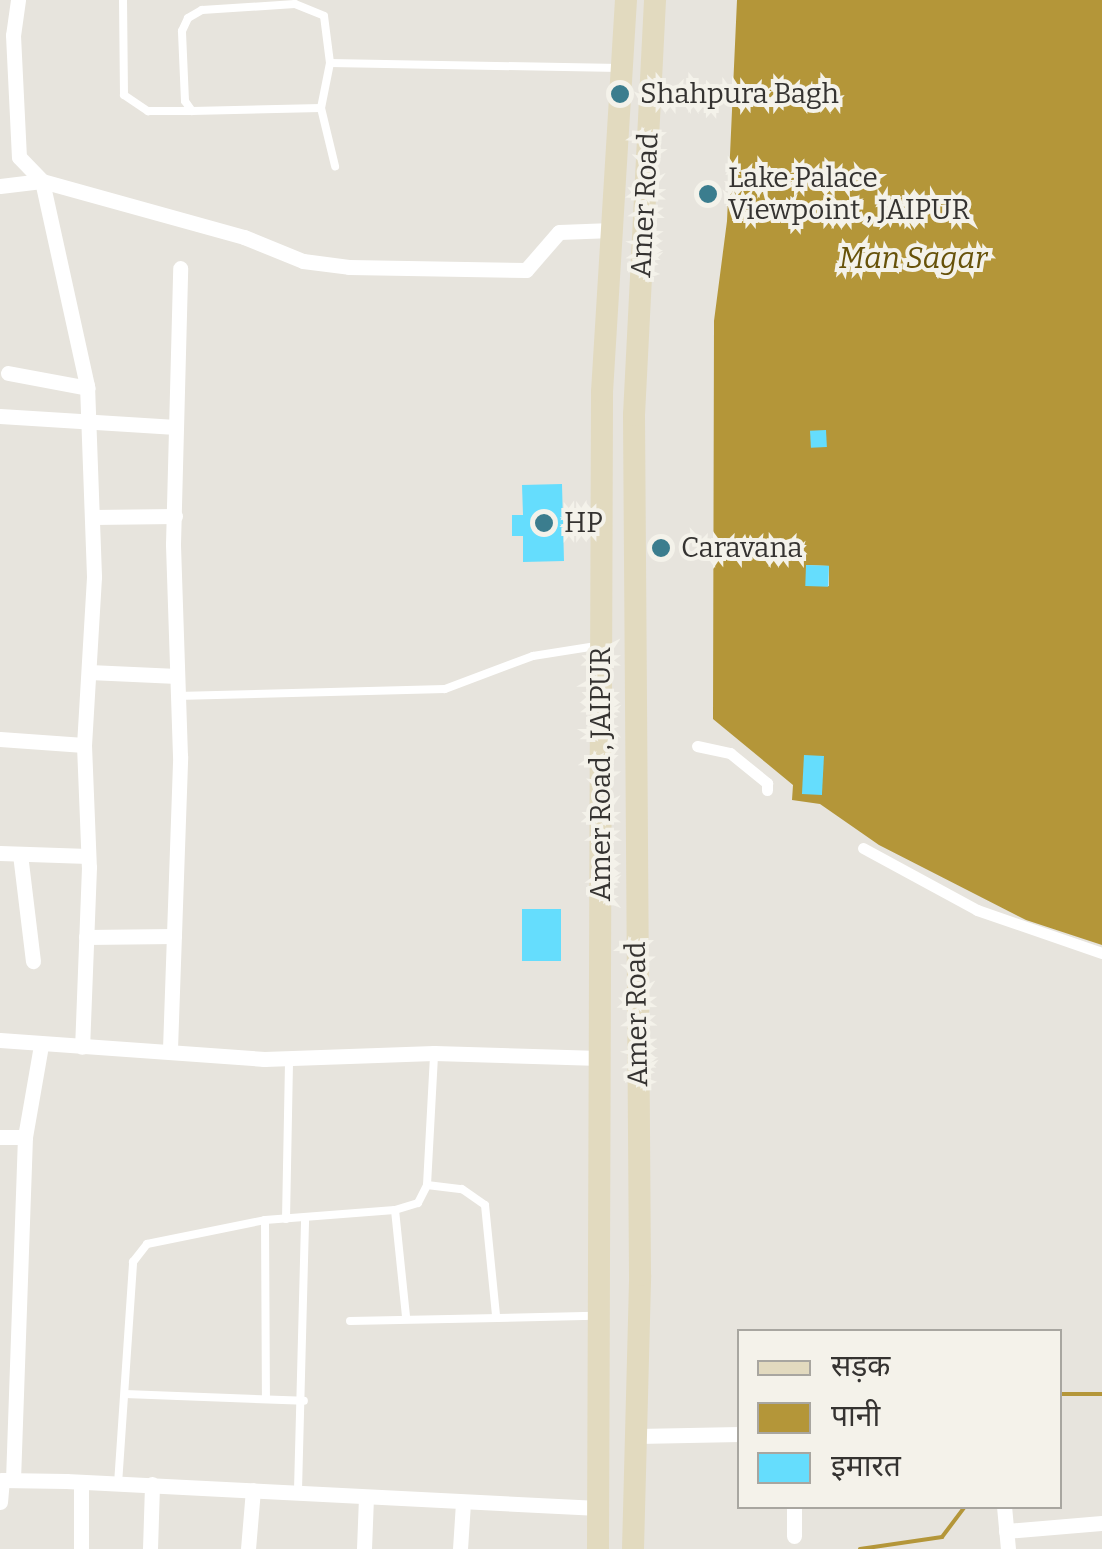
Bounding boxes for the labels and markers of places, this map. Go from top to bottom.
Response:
place label: Shahpura Bagh [640,77,839,111]
marker: Shahpura Bagh [609,83,631,105]
place label: Lake Palace Viewpoint , JAIPUR [728,161,970,227]
marker: Lake Palace Viewpoint , JAIPUR [697,183,719,205]
place label: HP [564,506,603,540]
marker: HP [533,512,555,534]
place label: Caravana [681,531,802,565]
marker: Caravana [650,537,672,559]

